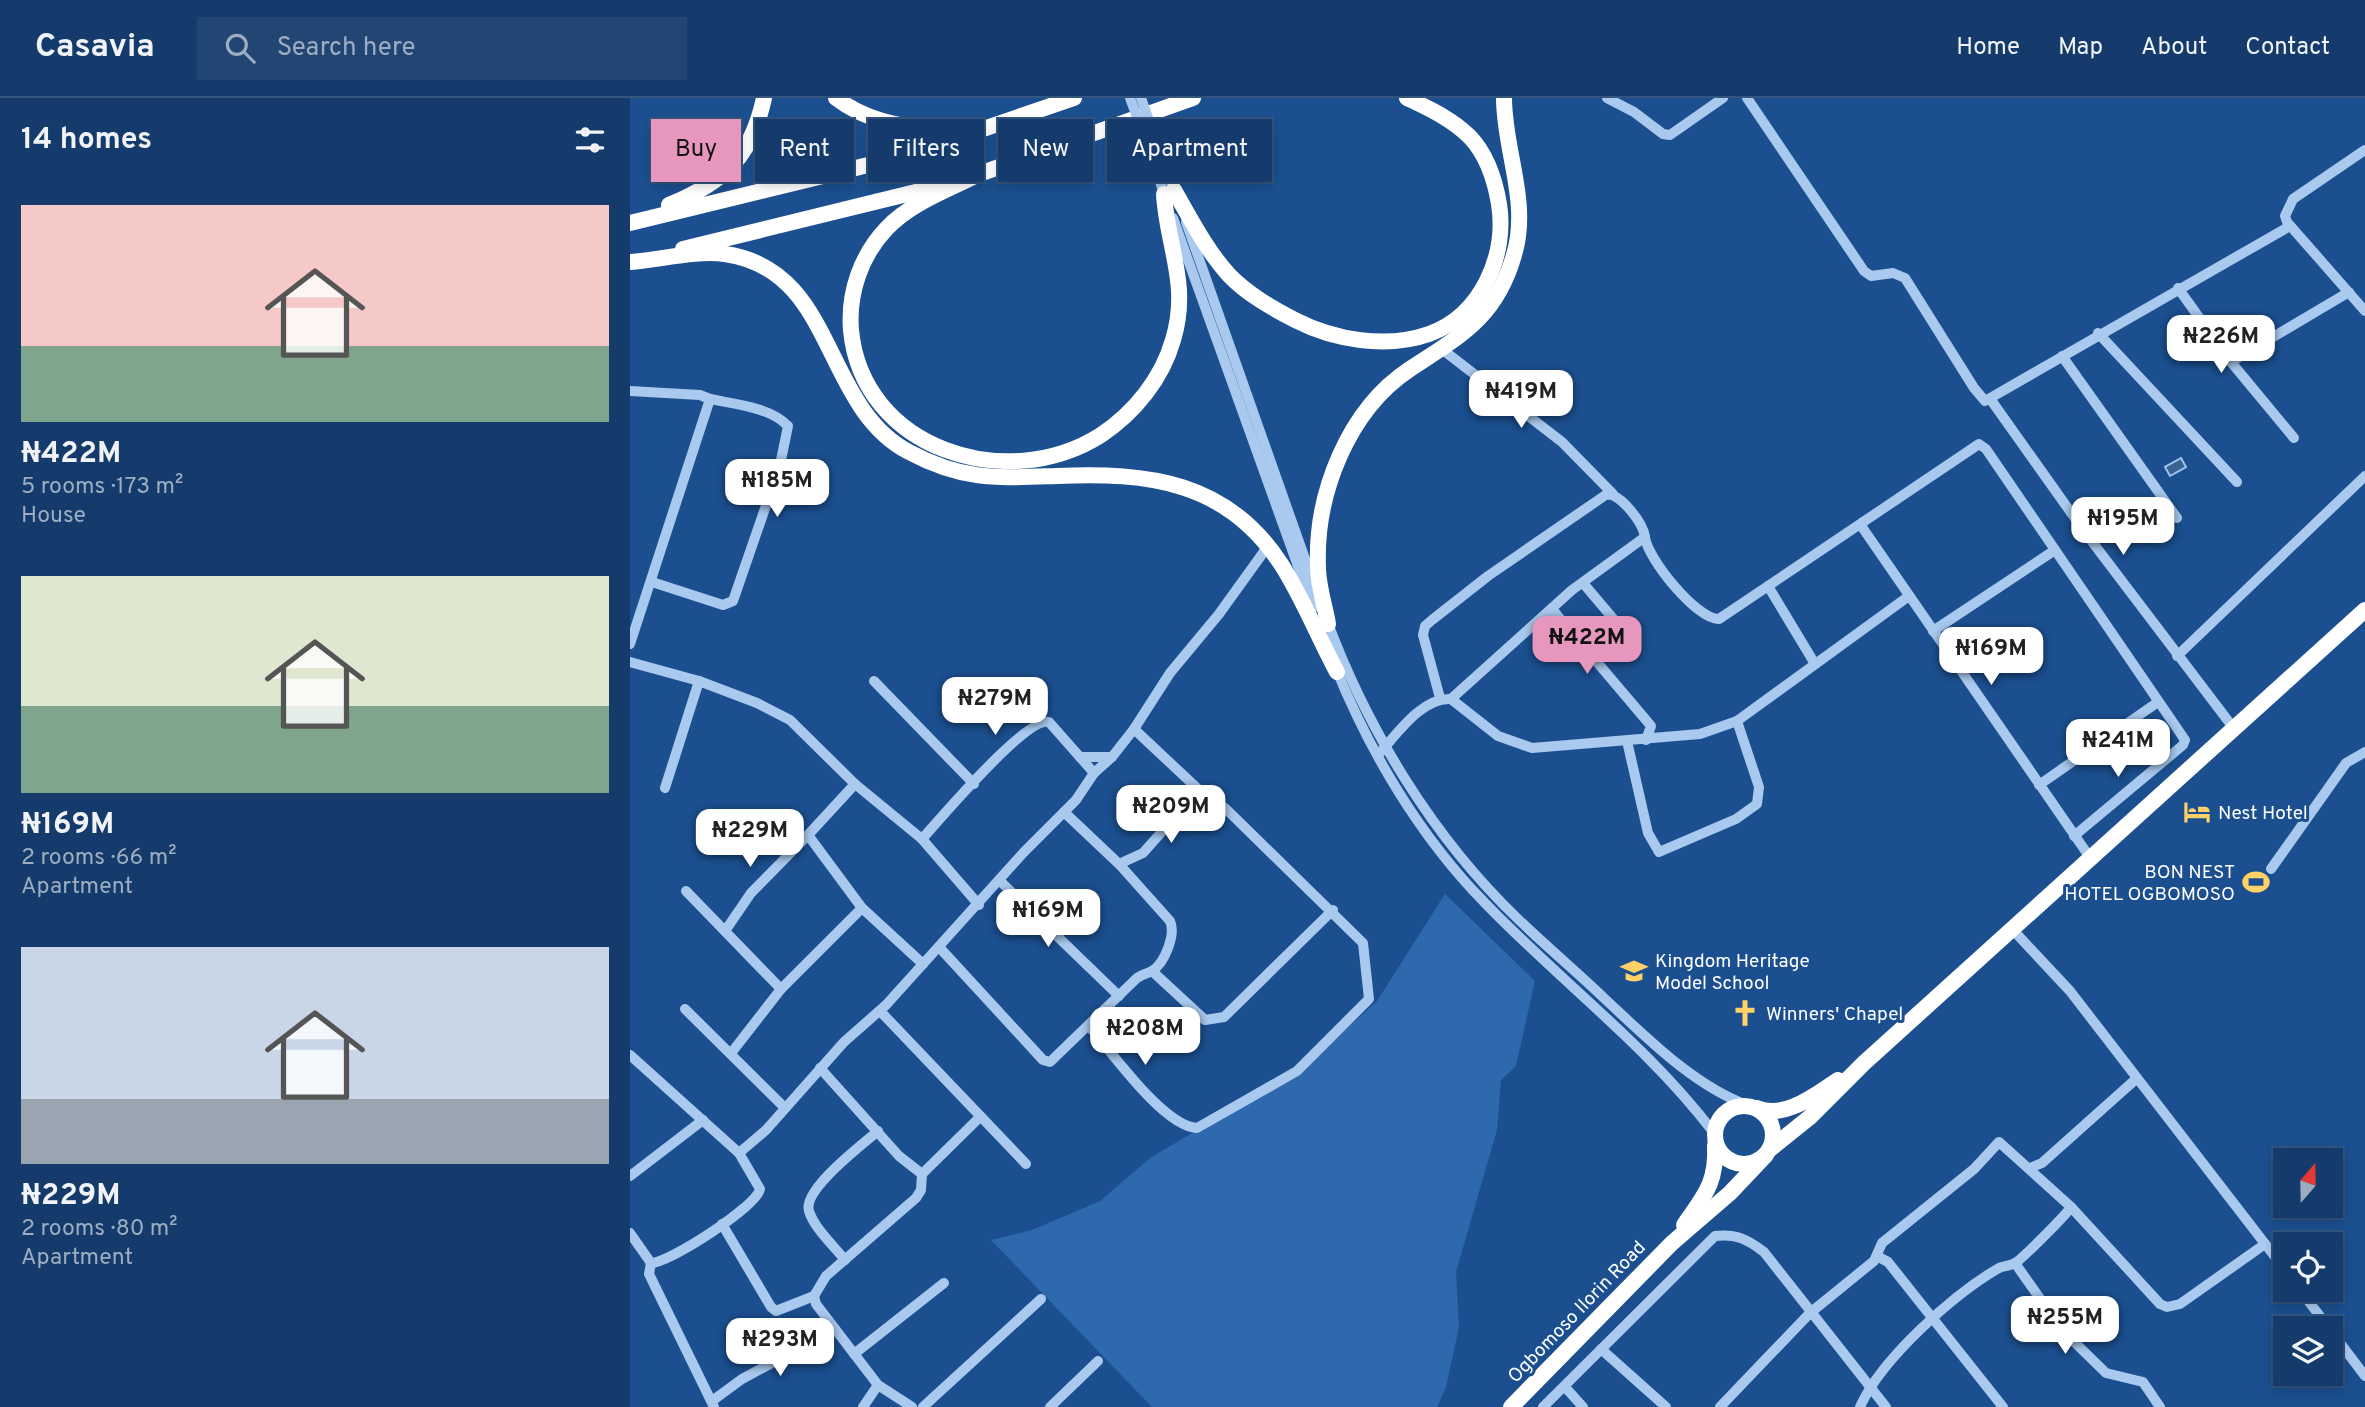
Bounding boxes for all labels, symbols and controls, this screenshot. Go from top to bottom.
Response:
search box [197,17,687,80]
text: Casavia [35,27,155,69]
icon: search [221,29,259,67]
text: Search here [277,32,416,65]
text: Home [1956,33,2020,63]
text: Map [2058,33,2103,63]
text: About [2141,33,2207,63]
text: Contact [2245,33,2330,63]
chip: Buy [651,119,741,182]
chip: Rent [755,119,854,182]
chip: Filters [868,119,984,182]
chip: New [998,119,1093,182]
chip: Apartment [1107,119,1272,182]
icon: filters [571,121,609,159]
text: 14 homes [21,122,152,159]
icon: home [252,250,378,376]
pin: ₦226M [2172,316,2270,375]
text: ₦226M [2183,323,2259,352]
pin: ₦419M [1472,370,1570,430]
text: ₦419M [1485,378,1557,407]
text: ₦422M [21,436,121,473]
pin: ₦185M [728,460,826,519]
text: ₦185M [741,467,813,496]
text: 5 rooms · 173 m² [21,473,183,502]
pin: ₦195M [2074,498,2172,557]
text: House [21,502,86,531]
text: ₦195M [2087,505,2159,534]
pin: ₦422M [1538,616,1636,676]
icon: home [252,621,378,747]
text: ₦422M [1549,624,1625,653]
pin: ₦169M [1942,628,2040,687]
text: ₦169M [1955,635,2027,664]
pin: ₦279M [946,678,1044,737]
text: ₦279M [958,685,1032,714]
pin: ₦241M [2069,720,2167,779]
text: ₦241M [2082,727,2154,756]
pin: ₦209M [1122,786,1220,845]
text: ₦209M [1132,793,1210,822]
hotel icon: Nest Hotel [2182,797,2212,827]
place label: Nest Hotel [2218,802,2308,826]
text: ₦169M [21,807,114,844]
pin: ₦229M [701,810,799,869]
text: ₦229M [712,817,788,846]
text: 2 rooms · 66 m² [21,844,177,873]
place label: BON NEST HOTEL OGBOMOSO [2064,861,2235,907]
sports icon: BON NEST HOTEL OGBOMOSO [2241,867,2271,897]
text: Apartment [21,873,133,902]
pin: ₦169M [999,890,1097,949]
text: ₦169M [1012,897,1084,926]
place label: Kingdom Heritage Model School [1655,950,1810,996]
school or university icon: Kingdom Heritage Model School [1619,956,1649,986]
icon: home [252,992,378,1118]
church icon: Winners' Chapel [1730,998,1760,1028]
place label: Winners' Chapel [1766,1003,1903,1027]
pin: ₦208M [1096,1007,1194,1067]
text: ₦208M [1106,1015,1184,1044]
north arrow [2273,1148,2343,1218]
map controls [2273,1148,2343,1386]
text: ₦229M [21,1178,120,1215]
text: 2 rooms · 80 m² [21,1215,178,1244]
button: locate [2273,1232,2343,1302]
street label: Ogbomoso Ilorin Road [1503,1236,1652,1389]
text: Apartment [21,1244,133,1273]
pin: ₦255M [2016,1296,2114,1356]
text: ₦255M [2027,1304,2103,1333]
button: layers [2273,1316,2343,1386]
pin: ₦293M [731,1318,829,1378]
text: ₦293M [742,1326,818,1355]

